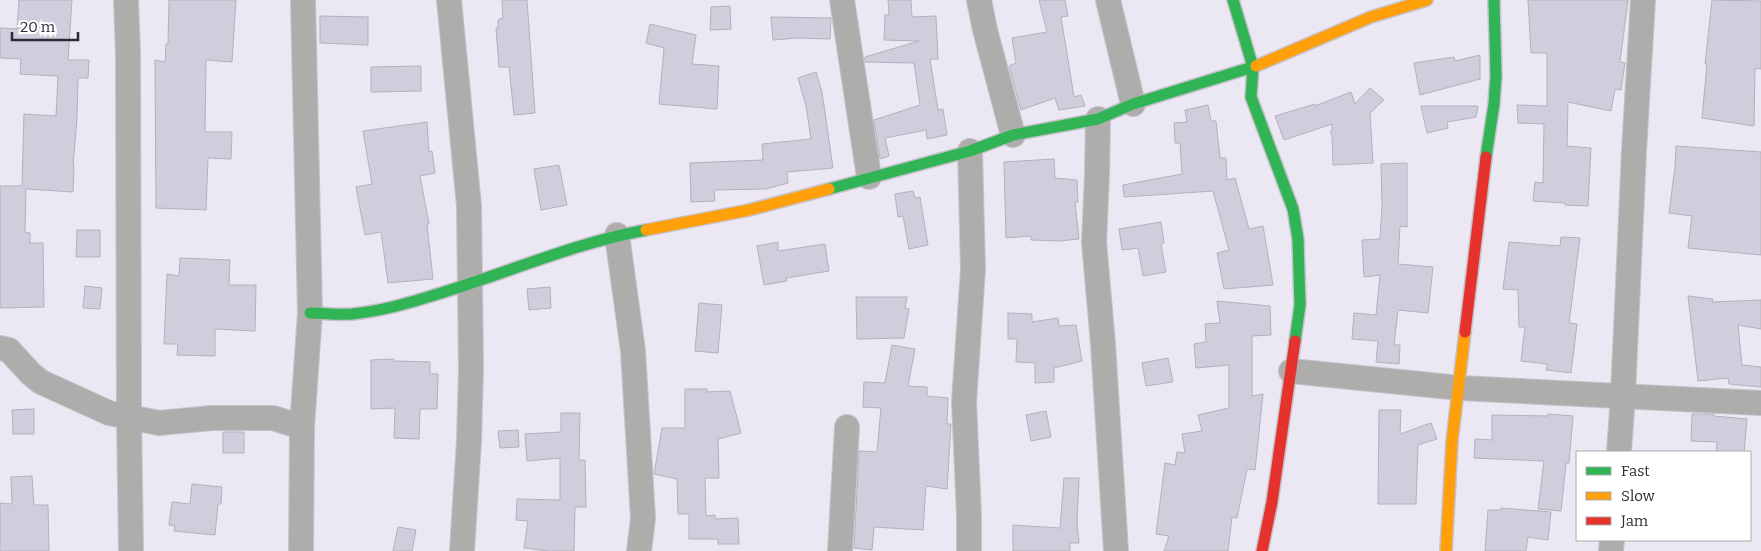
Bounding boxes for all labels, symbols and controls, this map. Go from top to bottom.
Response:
scale bar [12,10,79,42]
text: 20 m [20,18,56,36]
legend [1576,451,1751,541]
text: Fast [1621,462,1650,480]
text: Slow [1621,487,1656,505]
text: Jam [1620,512,1649,530]

